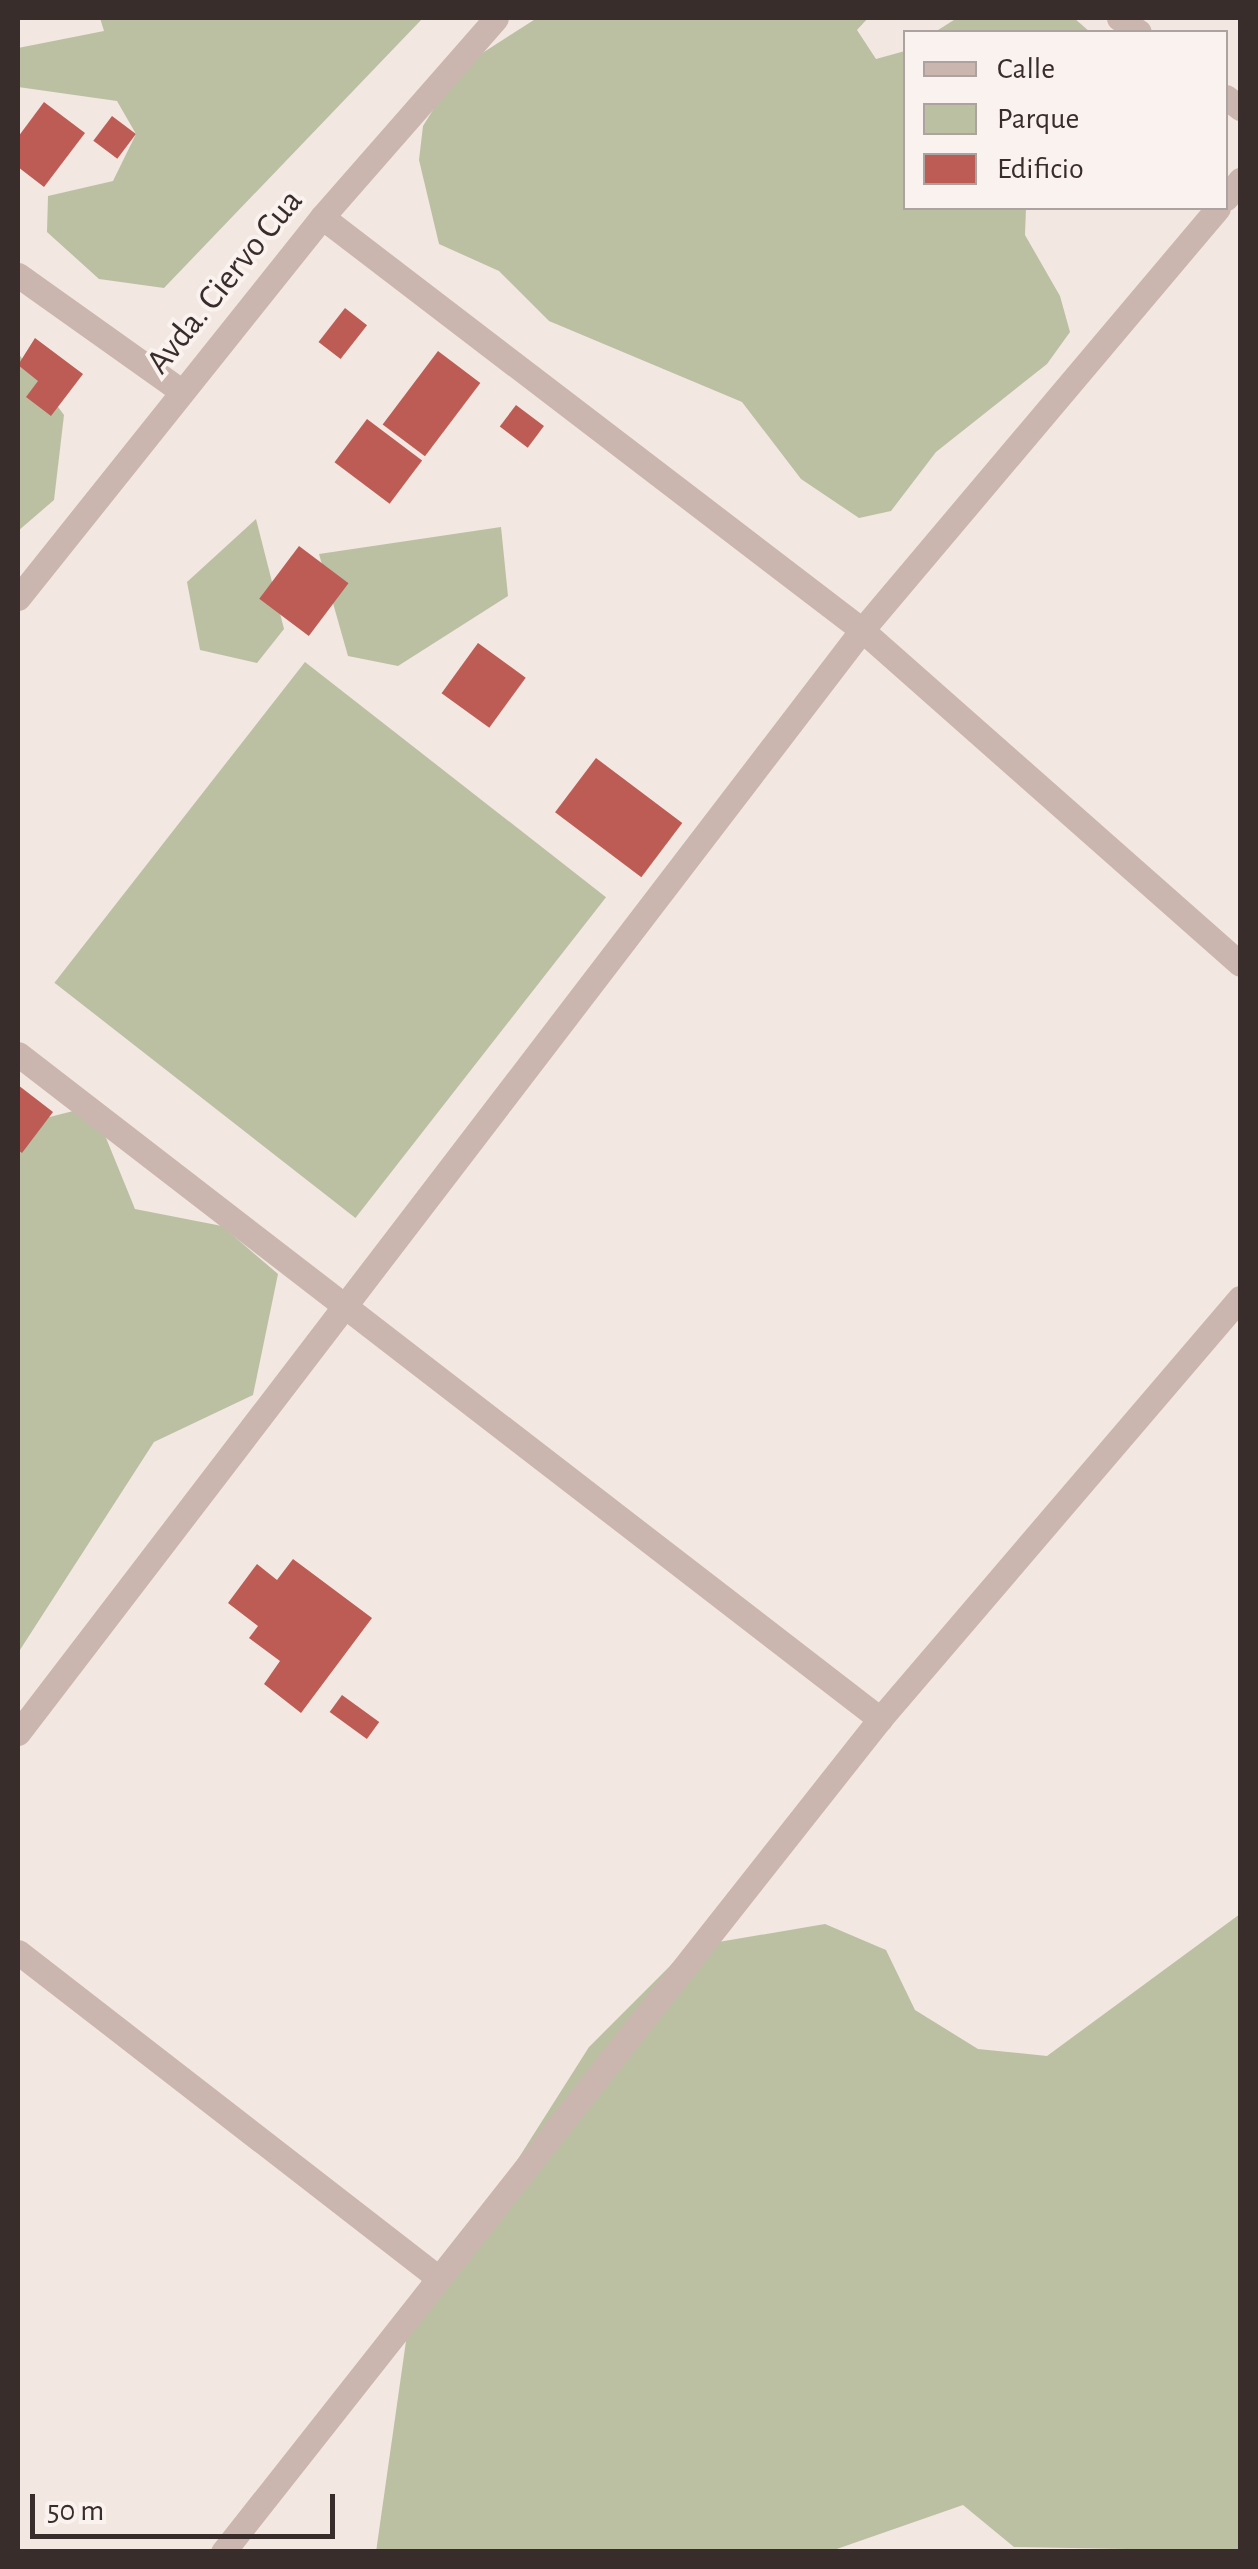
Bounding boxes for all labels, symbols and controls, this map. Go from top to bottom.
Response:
legend [903,30,1228,210]
text: Calle [997,54,1055,84]
text: Parque [997,104,1079,134]
text: Edificio [997,154,1084,184]
street label: Avda. Ciervo Cua [138,181,312,383]
scale bar [35,2474,340,2536]
text: 50 m [47,2496,104,2526]

